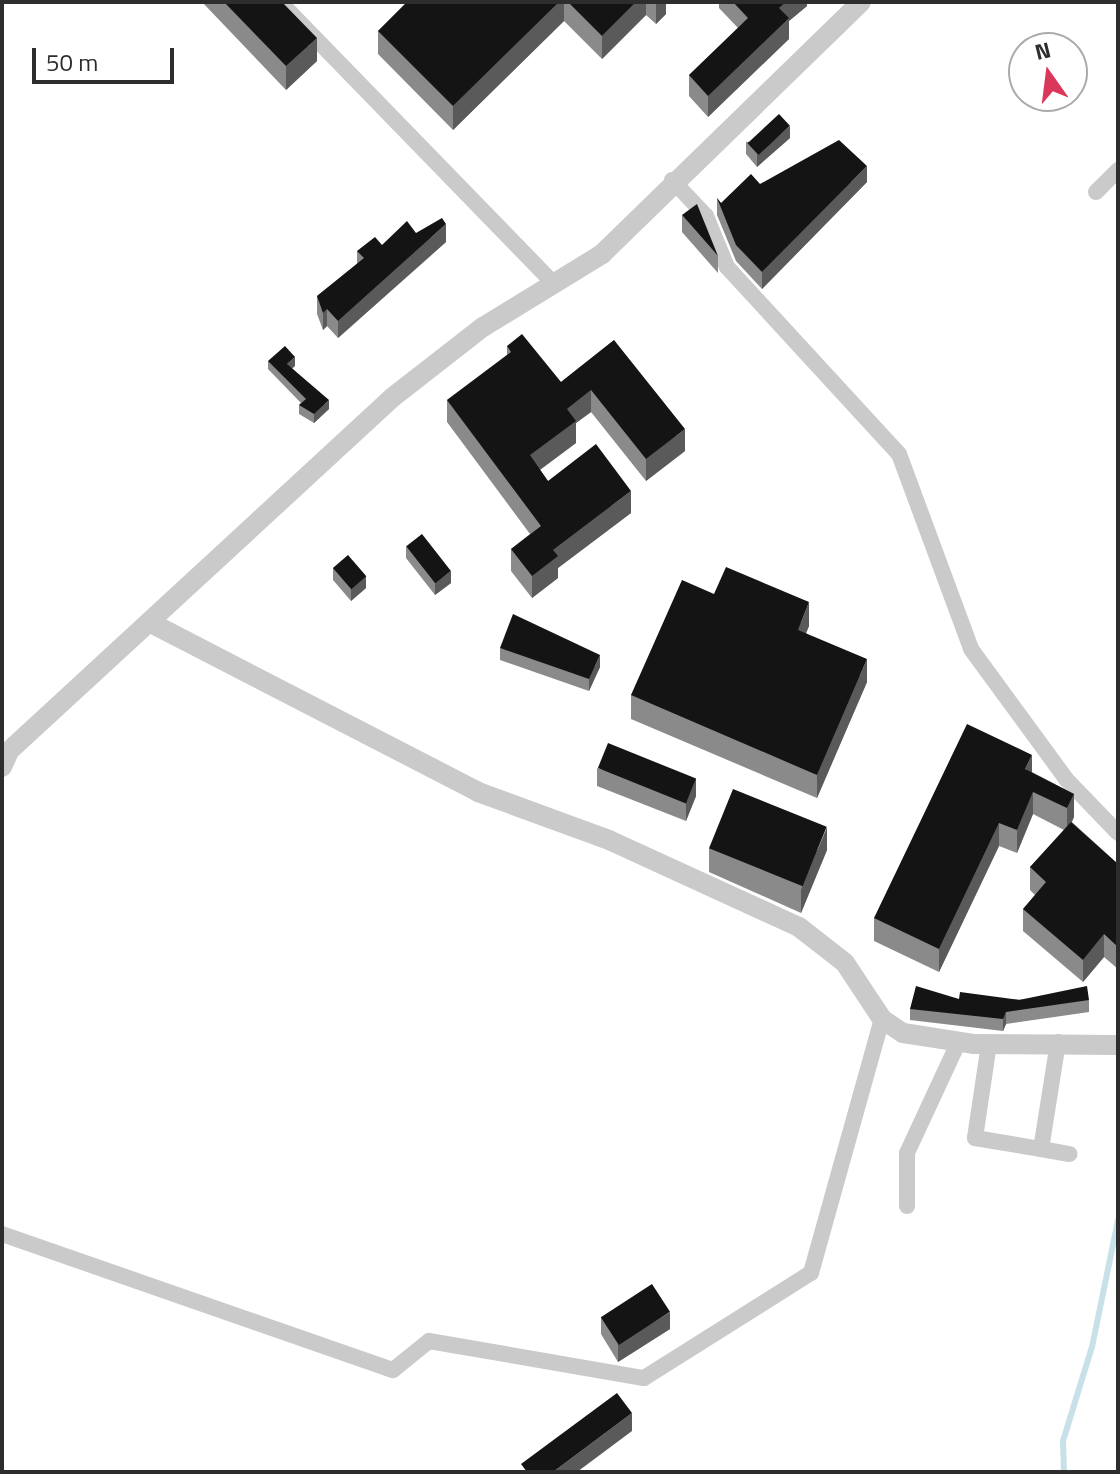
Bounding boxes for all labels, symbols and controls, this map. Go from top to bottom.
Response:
scale bar [36,32,178,82]
north arrow [1008,32,1088,112]
text: N [1031,32,1054,69]
text: 50 m [46,44,98,80]

